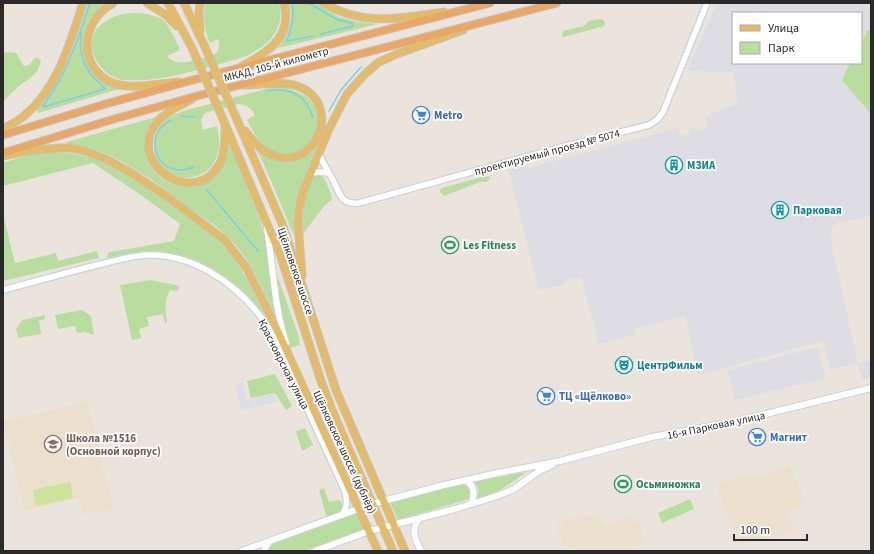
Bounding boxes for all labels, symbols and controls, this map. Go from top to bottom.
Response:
legend [732,12,862,64]
text: Улица [768,20,799,37]
text: Парк [768,40,794,57]
street label: МКАД, 105-й километр [222,43,330,86]
supermarket icon: Metro [411,105,431,125]
place label: Metro [434,108,463,123]
street label: проектируемый проезд № 5074 [473,126,622,179]
building icon: МЗИА [664,155,684,175]
place label: МЗИА [687,158,716,173]
building icon: Парковая [770,200,790,220]
place label: Парковая [793,203,842,218]
street label: Щёлковское шоссе [274,226,318,317]
sports icon: Les Fitness [440,235,460,255]
place label: Les Fitness [463,238,516,253]
street label: Красноярская улица [254,317,313,412]
theatre icon: ЦентрФильм [614,355,634,375]
place label: ЦентрФильм [637,358,702,373]
supermarket icon: ТЦ «Щёлково» [536,386,556,406]
street label: Щёлковское шоссе (дублёр) [309,388,380,516]
place label: ТЦ «Щёлково» [559,389,631,404]
street label: 16-я Парковая улица [666,408,767,443]
supermarket icon: Магнит [747,427,767,447]
place label: Магнит [770,430,808,445]
place label: Школа №1516 (Основной корпус) [66,431,161,459]
school or university icon: Школа №1516 (Основной корпус) [43,434,63,454]
sports icon: Осьминожка [613,474,633,494]
place label: Осьминожка [636,477,701,492]
scale bar [734,516,807,542]
text: 100 m [740,522,770,539]

